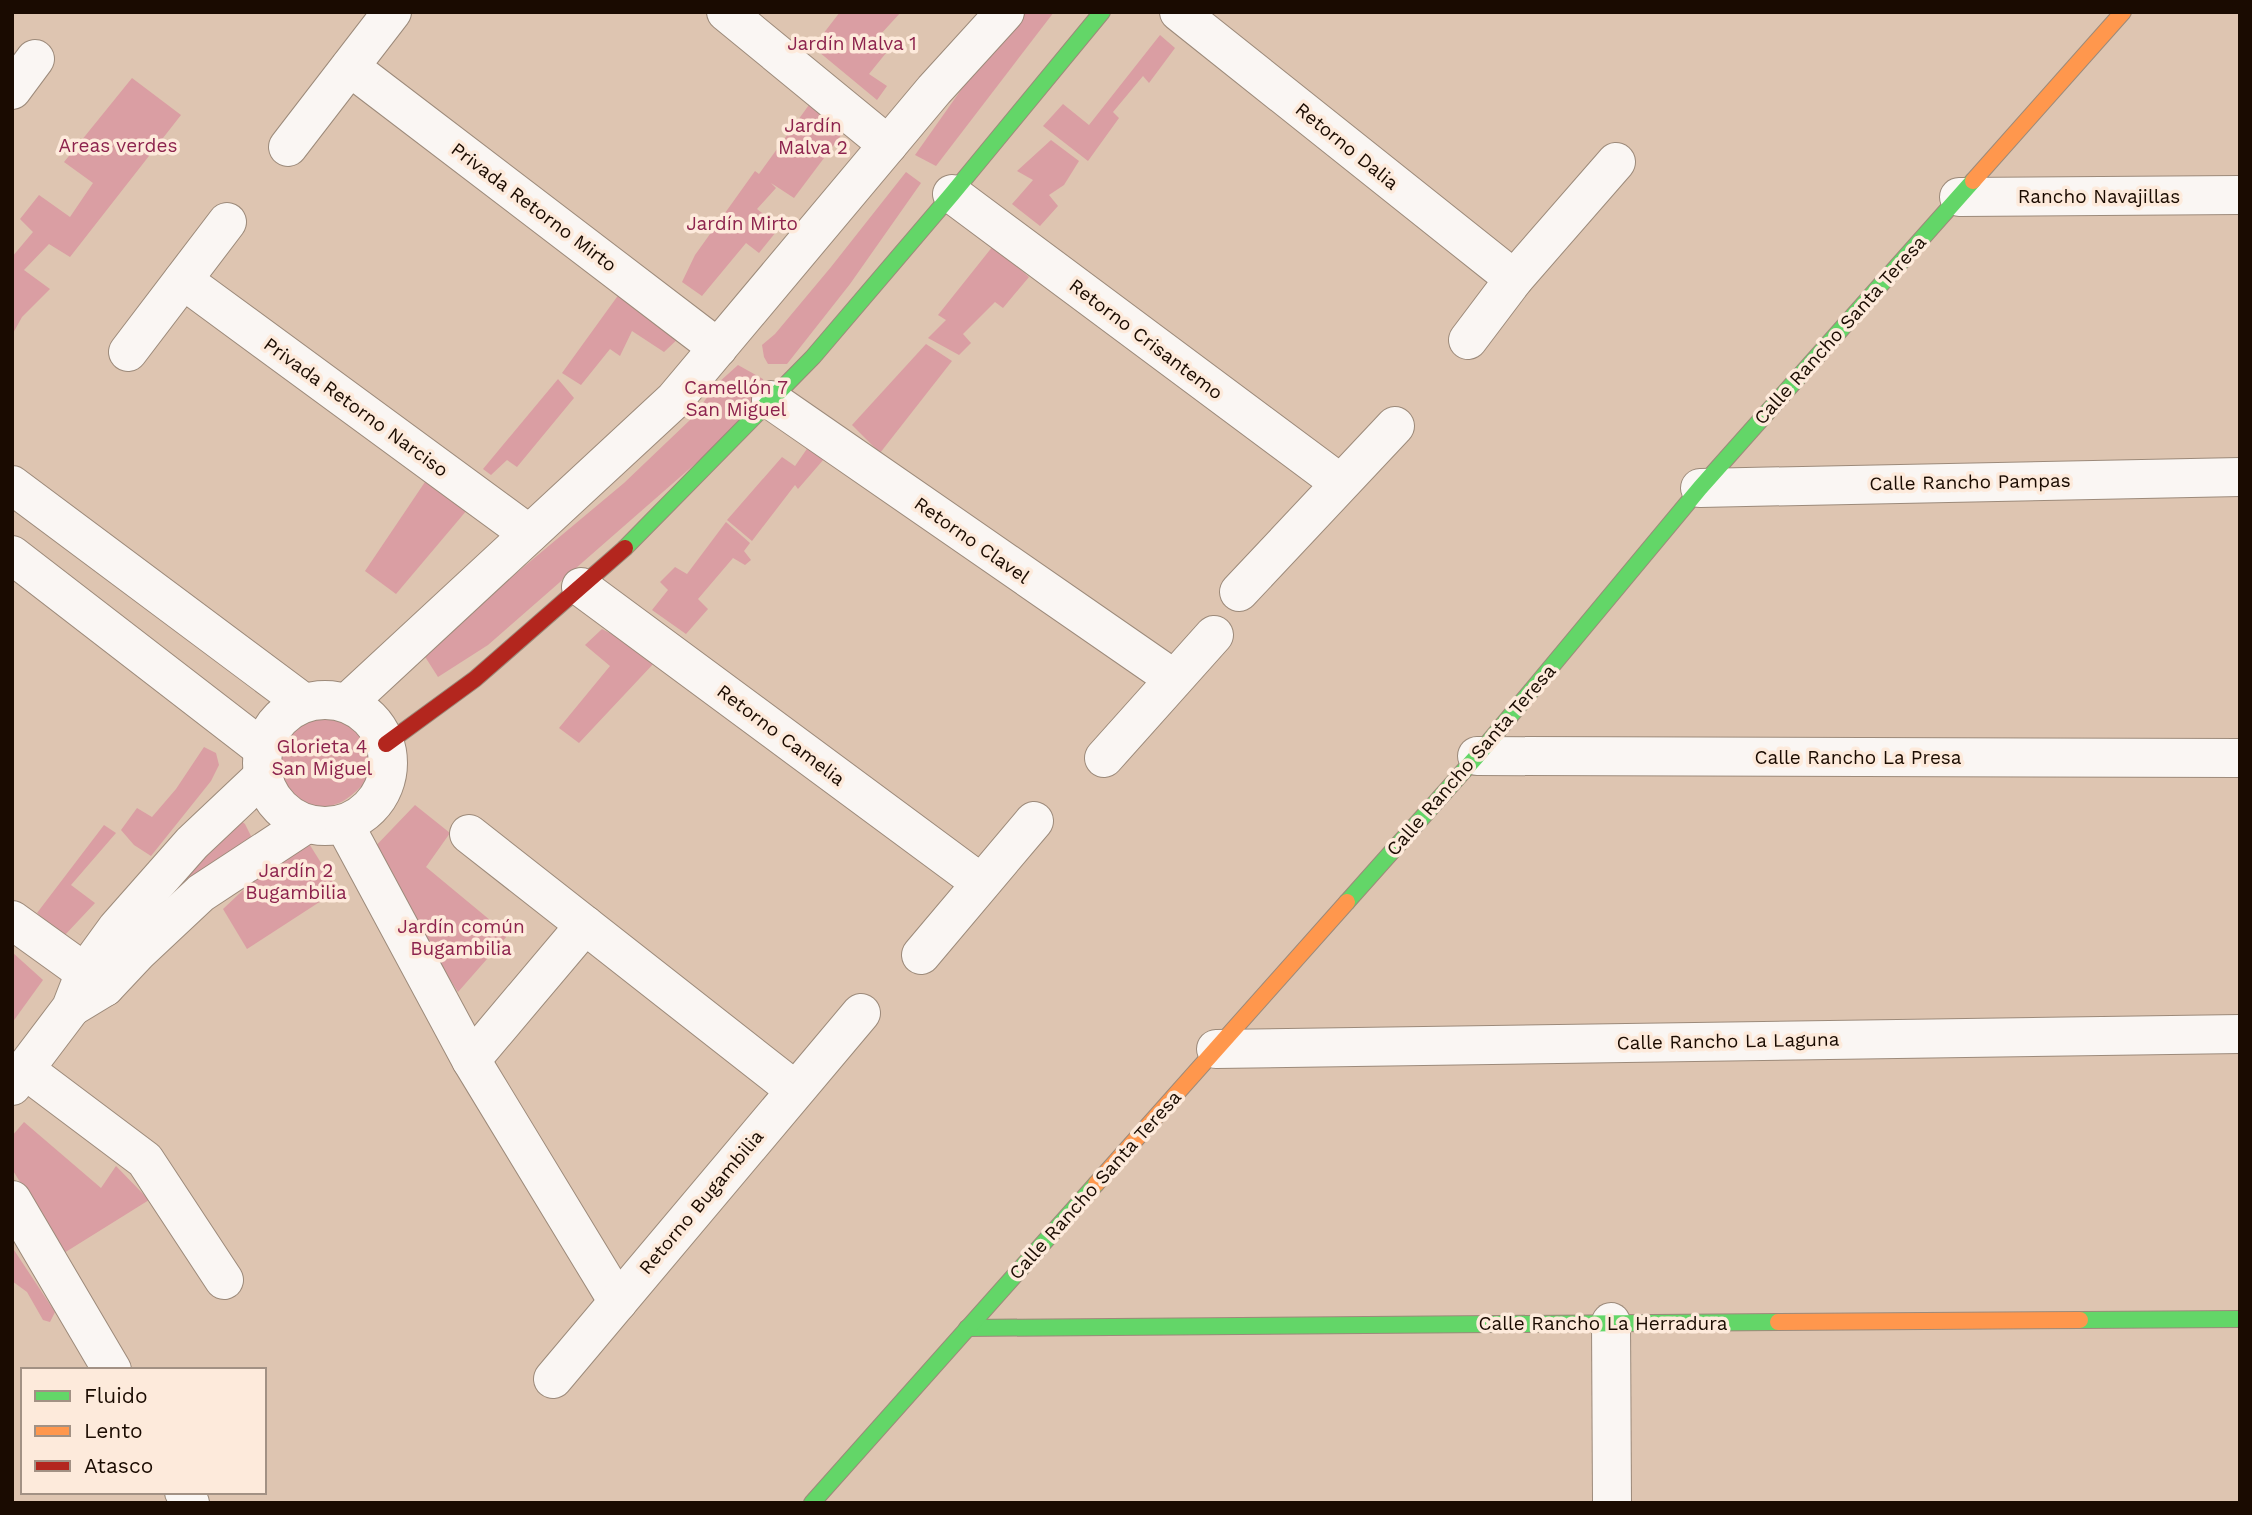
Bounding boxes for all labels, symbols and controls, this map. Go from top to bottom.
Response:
park label: Jardín Malva 1 [787,32,917,55]
street label: Retorno Dalia [1291,97,1403,195]
park label: Jardín Malva 2 [778,114,848,159]
park label: Areas verdes [59,134,177,157]
street label: Privada Retorno Mirto [447,137,621,277]
street label: Rancho Navajillas [2018,185,2180,208]
park label: Jardín Mirto [686,212,798,235]
street label: Calle Rancho Santa Teresa [1749,231,1931,429]
street label: Retorno Crisantemo [1065,274,1227,404]
street label: Privada Retorno Narciso [259,332,453,482]
park label: Camellón 7 San Miguel [684,376,788,421]
street label: Calle Rancho Pampas [1869,469,2071,495]
street label: Retorno Clavel [910,492,1034,588]
street label: Calle Rancho Santa Teresa [1381,659,1561,861]
street label: Retorno Camelia [712,679,850,791]
park label: Glorieta 4 San Miguel [272,735,373,780]
street label: Calle Rancho La Presa [1754,746,1962,769]
park label: Jardín 2 Bugambilia [245,859,347,904]
park label: Jardín común Bugambilia [397,915,525,960]
street label: Calle Rancho La Laguna [1616,1028,1840,1054]
street label: Calle Rancho Santa Teresa [1004,1086,1186,1284]
street label: Retorno Bugambilia [634,1125,768,1279]
street label: Calle Rancho La Herradura [1478,1312,1728,1335]
legend [21,1368,266,1494]
text: Fluido [84,1383,148,1408]
text: Lento [84,1418,143,1443]
text: Atasco [84,1453,153,1478]

